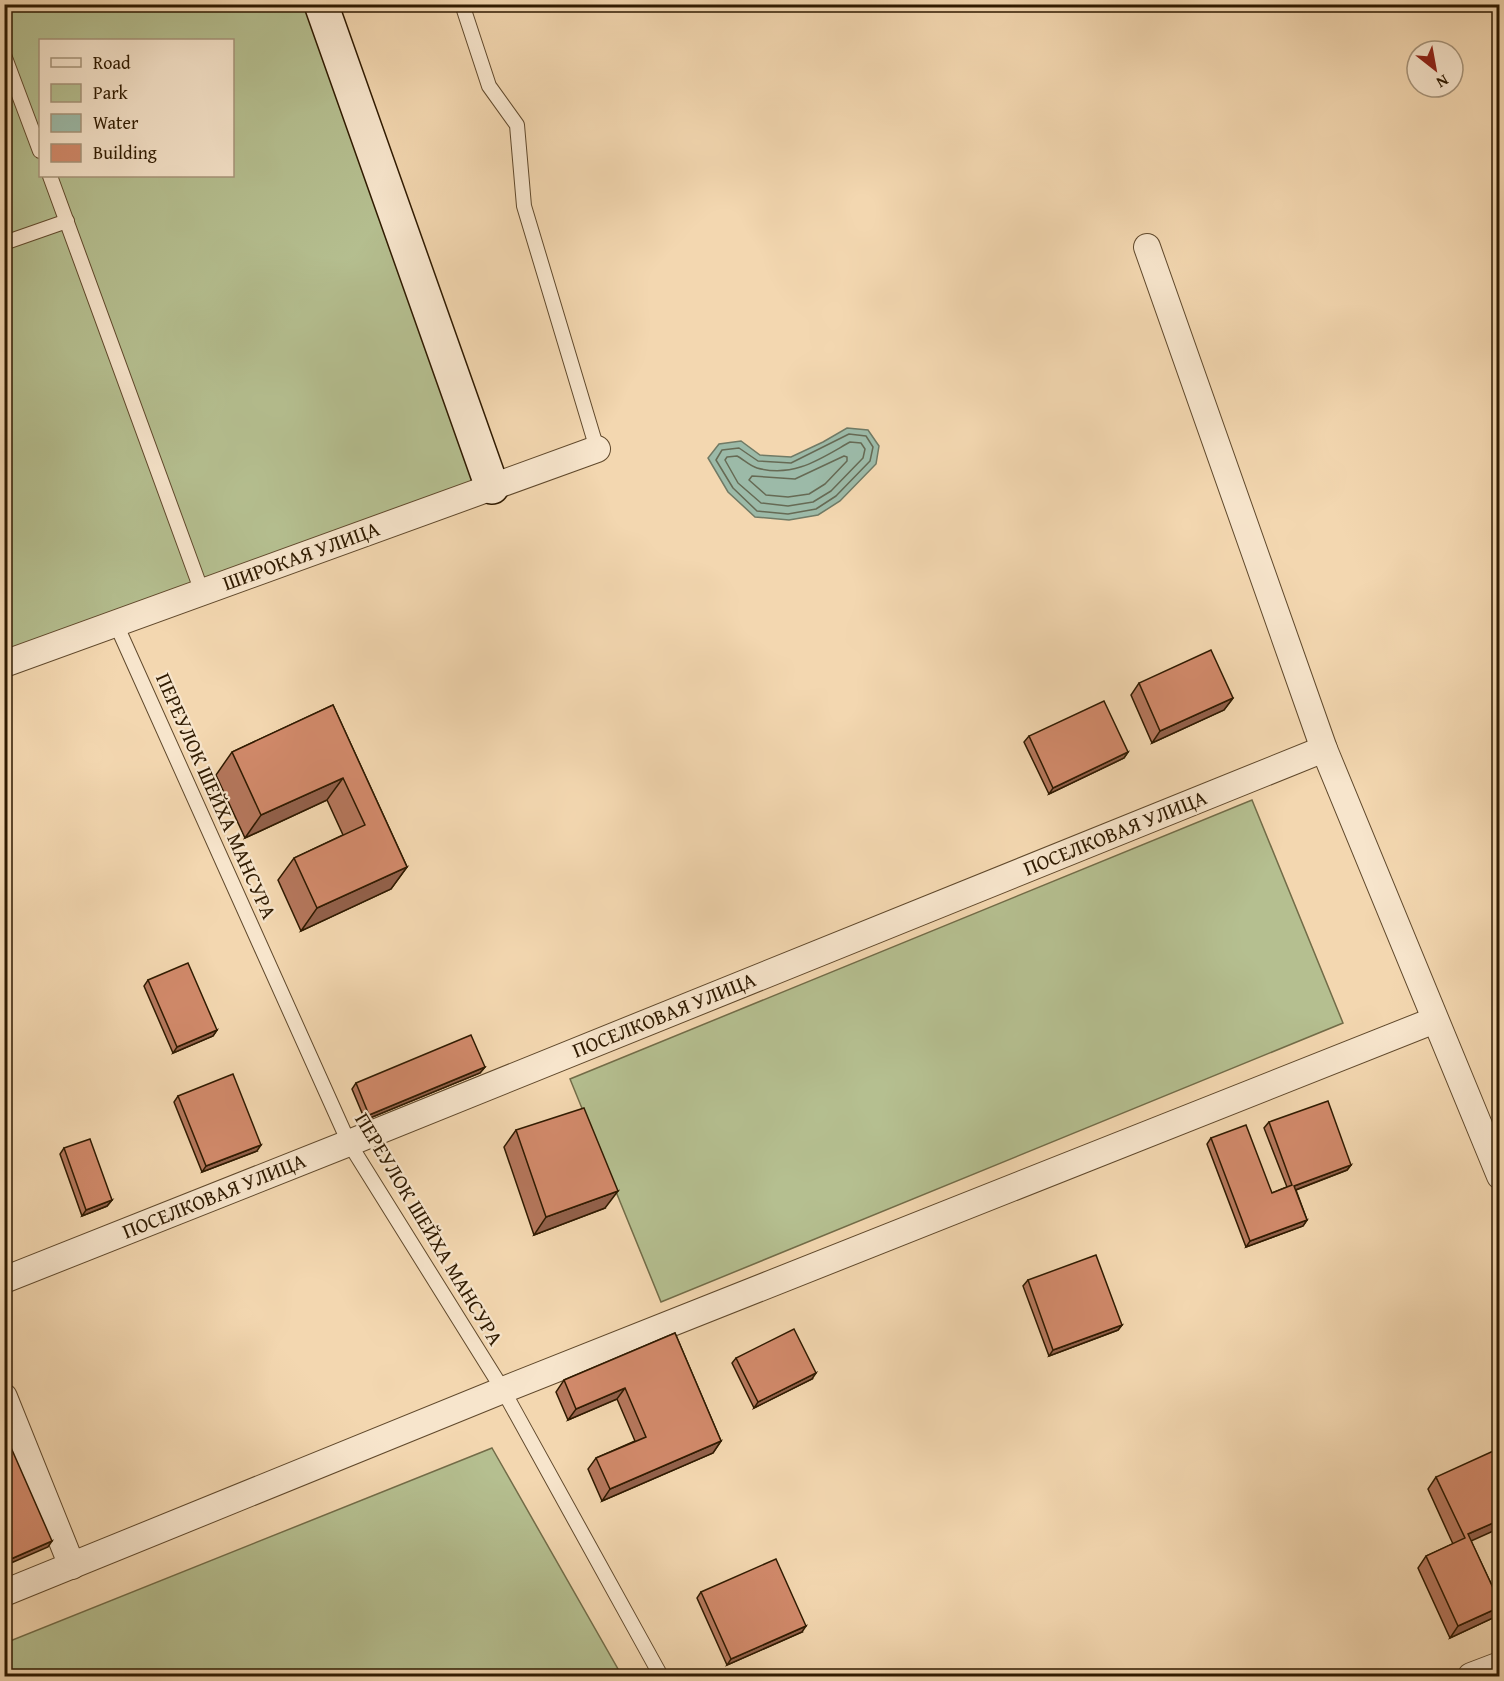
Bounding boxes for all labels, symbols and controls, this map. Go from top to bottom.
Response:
legend [39,39,234,177]
north arrow [1405,39,1465,99]
text: Road [93,49,131,76]
text: N [1432,69,1453,95]
text: Park [93,79,129,106]
text: Water [93,109,139,136]
text: Building [93,139,157,166]
street label: ШИРОКАЯ УЛИЦА [218,513,384,598]
street label: ПЕРЕУЛОК ШЕЙХА МАНСУРА [148,668,285,924]
street label: ПОСЕЛКОВАЯ УЛИЦА [1018,781,1211,884]
street label: ПОСЕЛКОВАЯ УЛИЦА [567,963,760,1066]
street label: ПЕРЕУЛОК ШЕЙХА МАНСУРА [347,1106,512,1351]
street label: ПОСЕЛКОВАЯ УЛИЦА [117,1144,310,1247]

